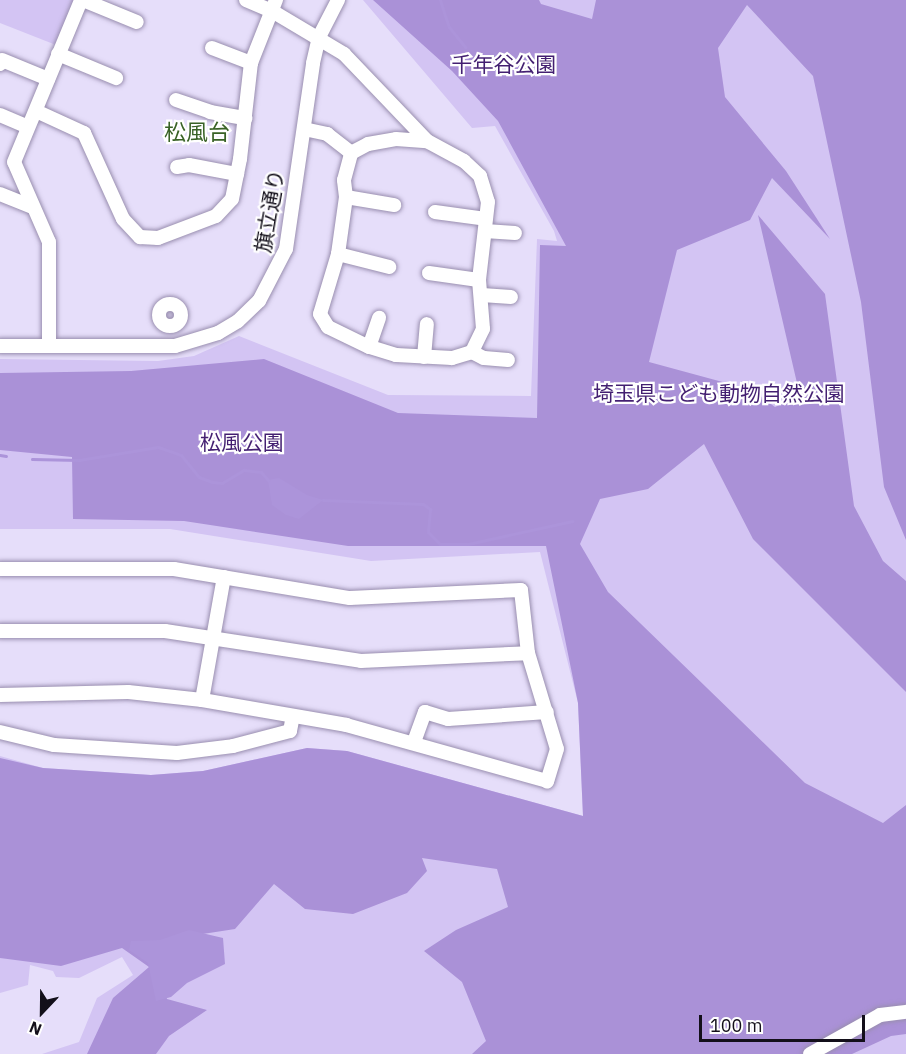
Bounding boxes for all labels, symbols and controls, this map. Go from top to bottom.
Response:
park label: 千年谷公園 [452,51,556,77]
district label: 松風台 [164,119,230,145]
street label: 旗立通り [249,167,289,255]
park label: 埼玉県こども動物自然公園 [593,380,845,406]
park label: 松風公園 [200,429,284,455]
north arrow [12,982,72,1042]
scale bar [702,1003,868,1041]
text: 100 m [710,1014,762,1037]
text: N [26,1017,44,1040]

